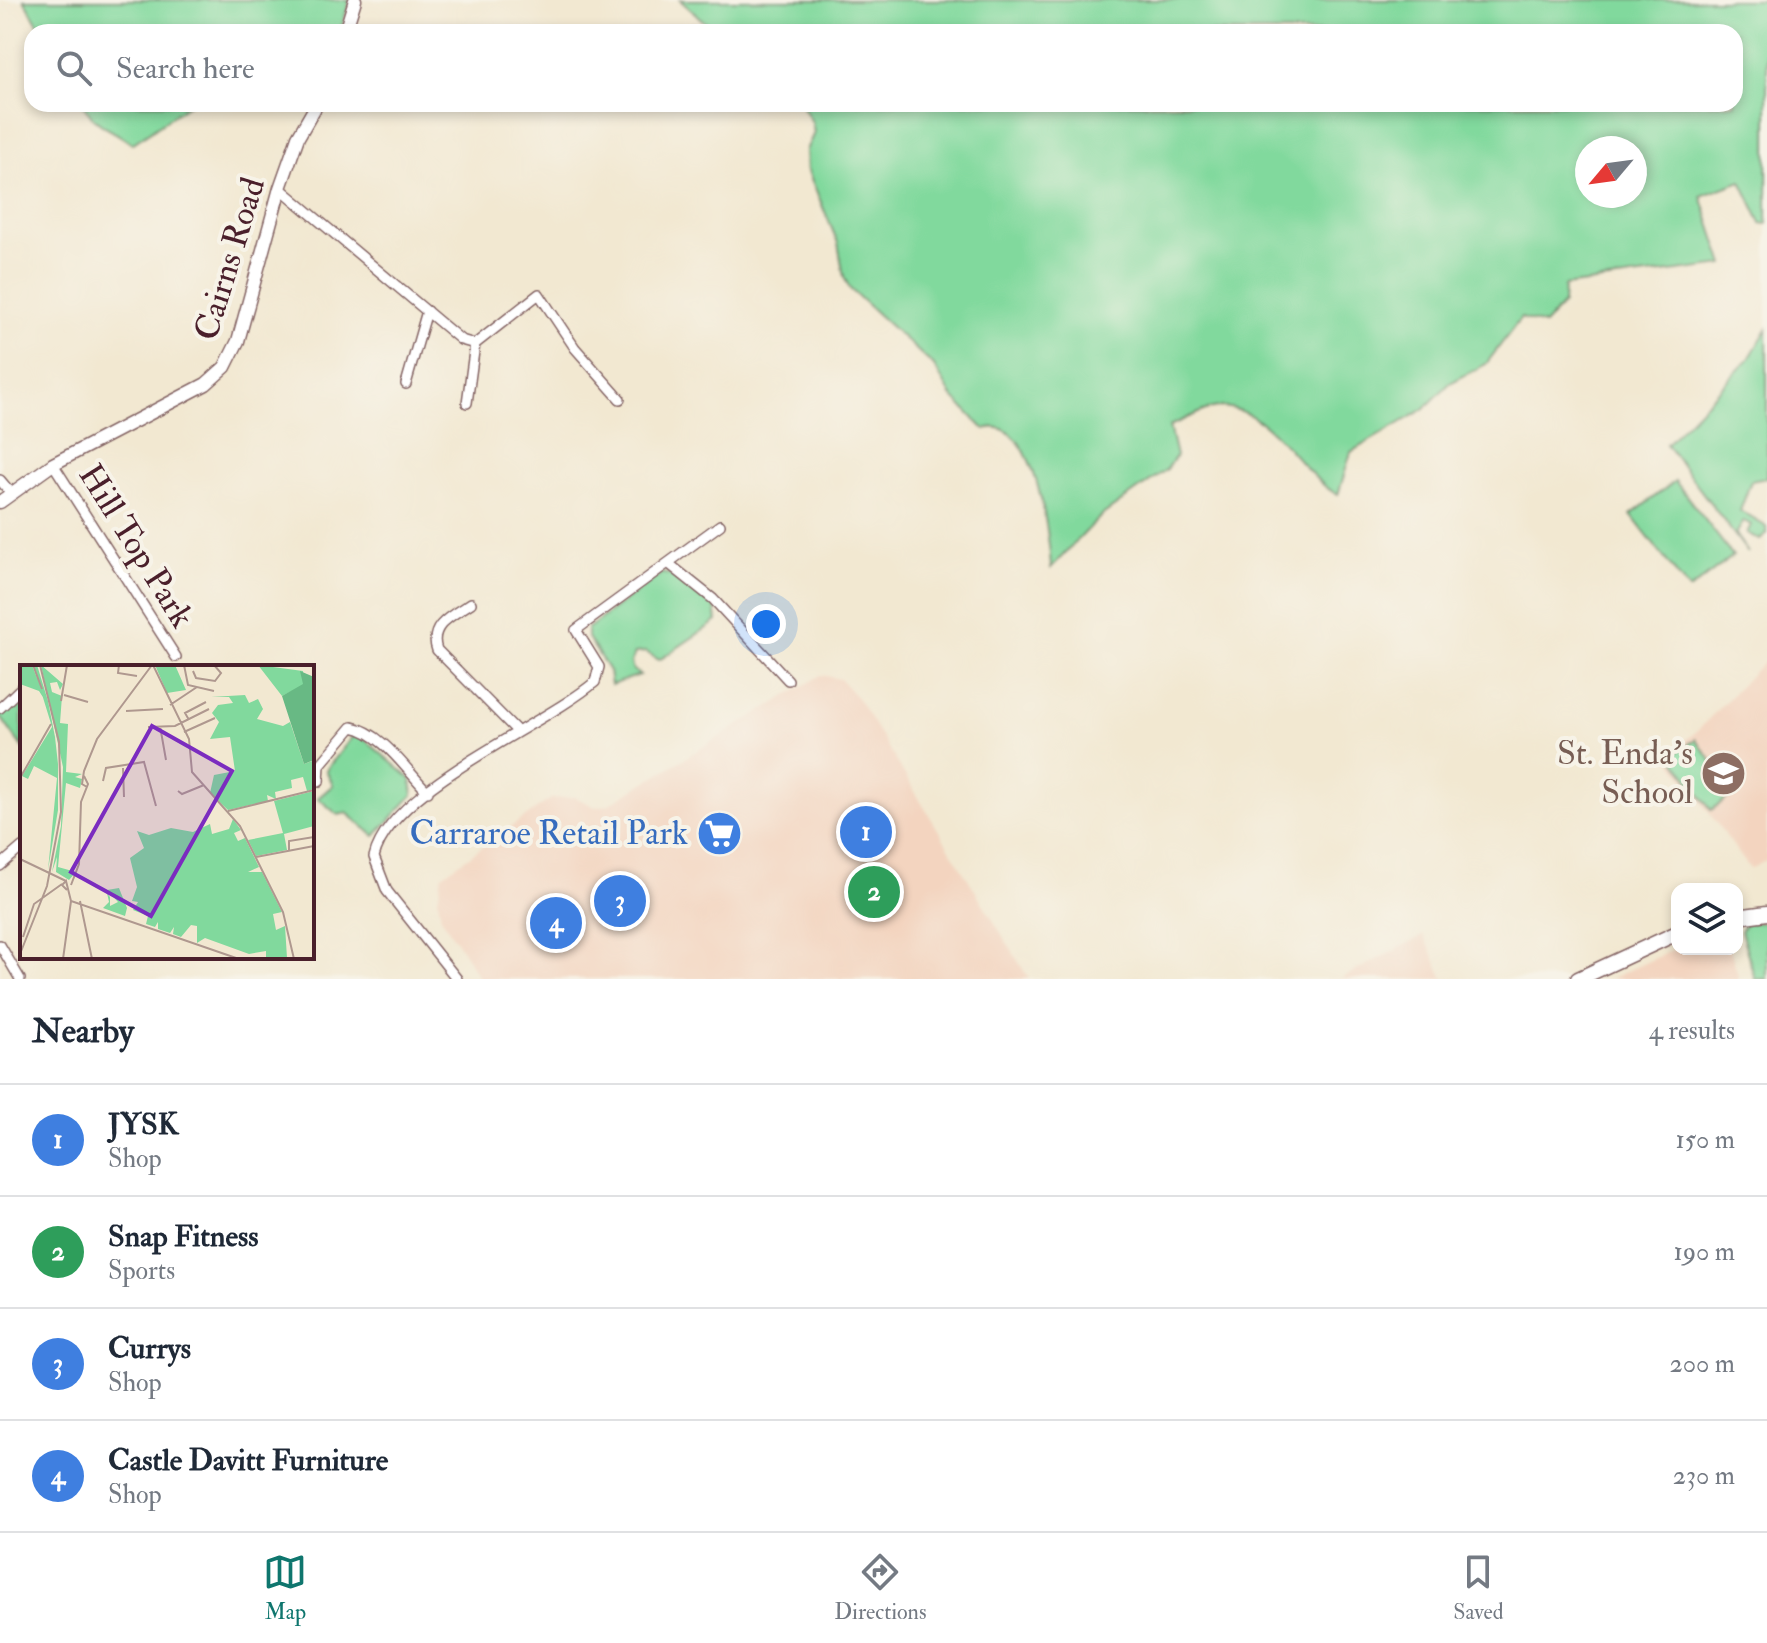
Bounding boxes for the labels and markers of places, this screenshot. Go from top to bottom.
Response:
place label: St. Enda's School [1557,732,1693,814]
school or university icon: St. Enda's School [1700,749,1748,797]
pin: 1 [840,802,892,862]
supermarket icon: Carraroe Retail Park [695,809,743,857]
place label: Carraroe Retail Park [410,812,688,855]
pin: 2 [848,862,900,922]
pin: 3 [594,871,646,931]
pin: 4 [530,893,582,953]

